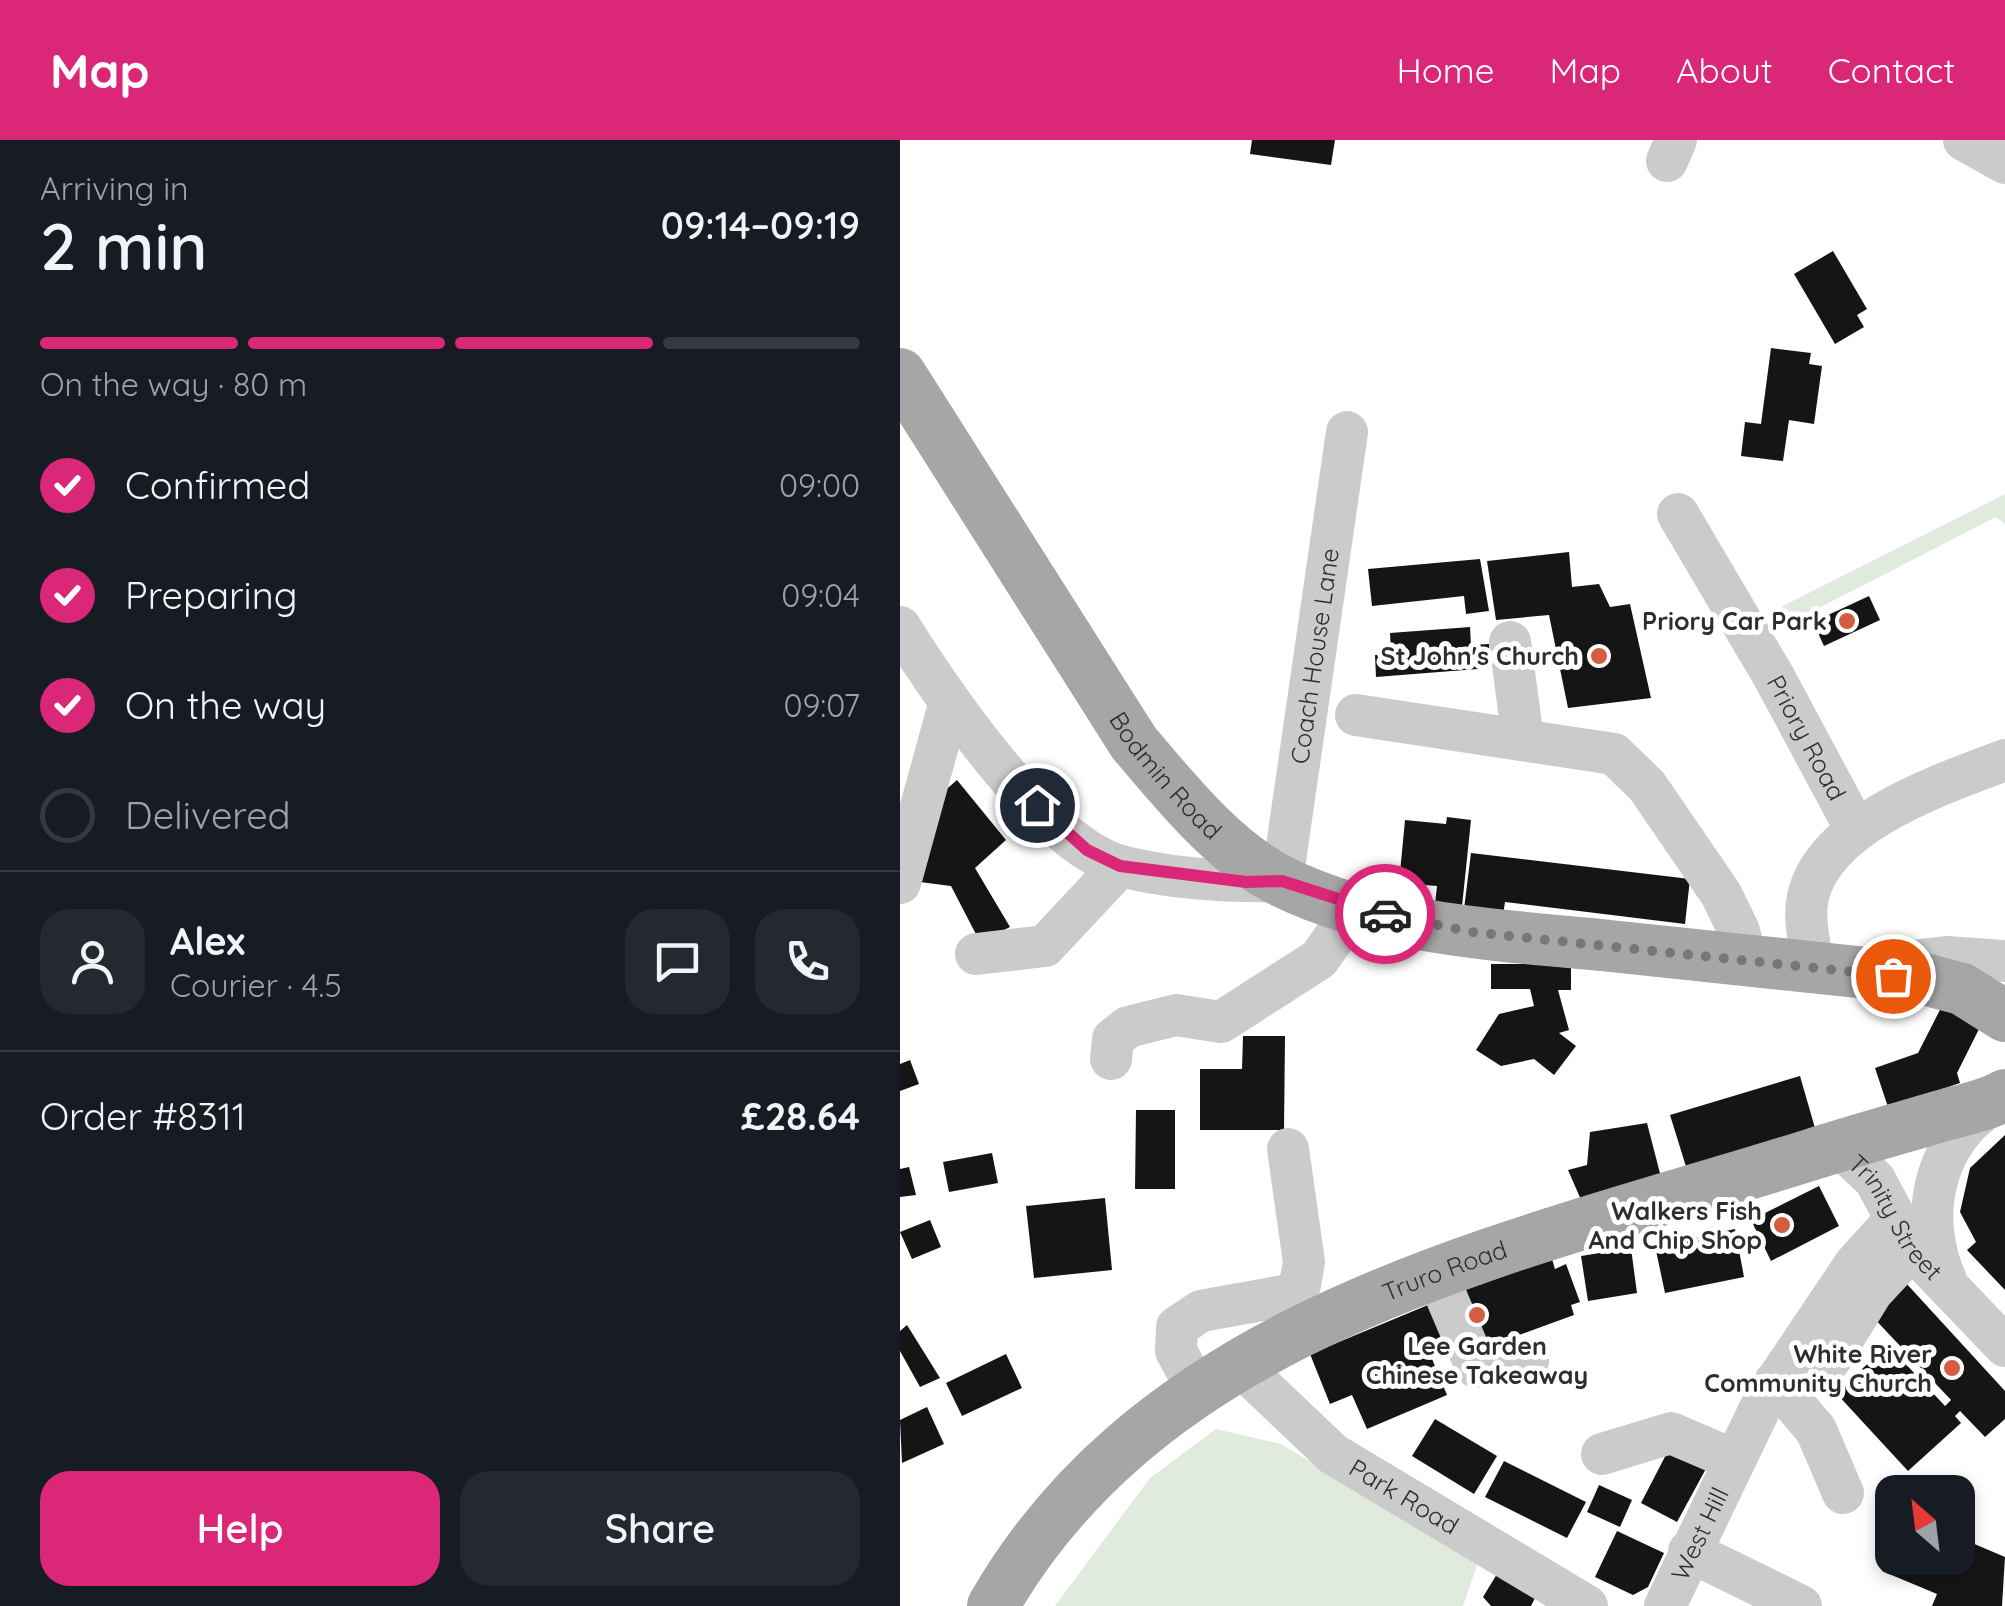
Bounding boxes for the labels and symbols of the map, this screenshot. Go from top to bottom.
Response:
street label: Coach House Lane [1283,546,1345,766]
place label: Priory Car Park [1642,605,1827,636]
marker: Priory Car Park [1836,610,1858,632]
place label: St John's Church [1381,640,1579,671]
marker: St John's Church [1588,645,1610,667]
street label: Priory Road [1761,669,1853,805]
street label: Bodmin Road [1103,706,1228,846]
pin [995,763,1080,848]
courier [1335,864,1435,964]
pin [1851,934,1936,1019]
street label: Trinity Street [1842,1147,1949,1286]
place label: Walkers Fish And Chip Shop [1589,1195,1762,1255]
marker: Walkers Fish And Chip Shop [1771,1214,1793,1236]
street label: Truro Road [1378,1233,1511,1308]
marker: Lee Garden Chinese Takeaway [1466,1304,1488,1326]
place label: Lee Garden Chinese Takeaway [1366,1330,1588,1390]
place label: White River Community Church [1704,1338,1932,1398]
marker: White River Community Church [1941,1357,1963,1379]
street label: Park Road [1344,1451,1464,1541]
north arrow [1875,1475,1975,1575]
street label: West Hill [1664,1482,1735,1585]

